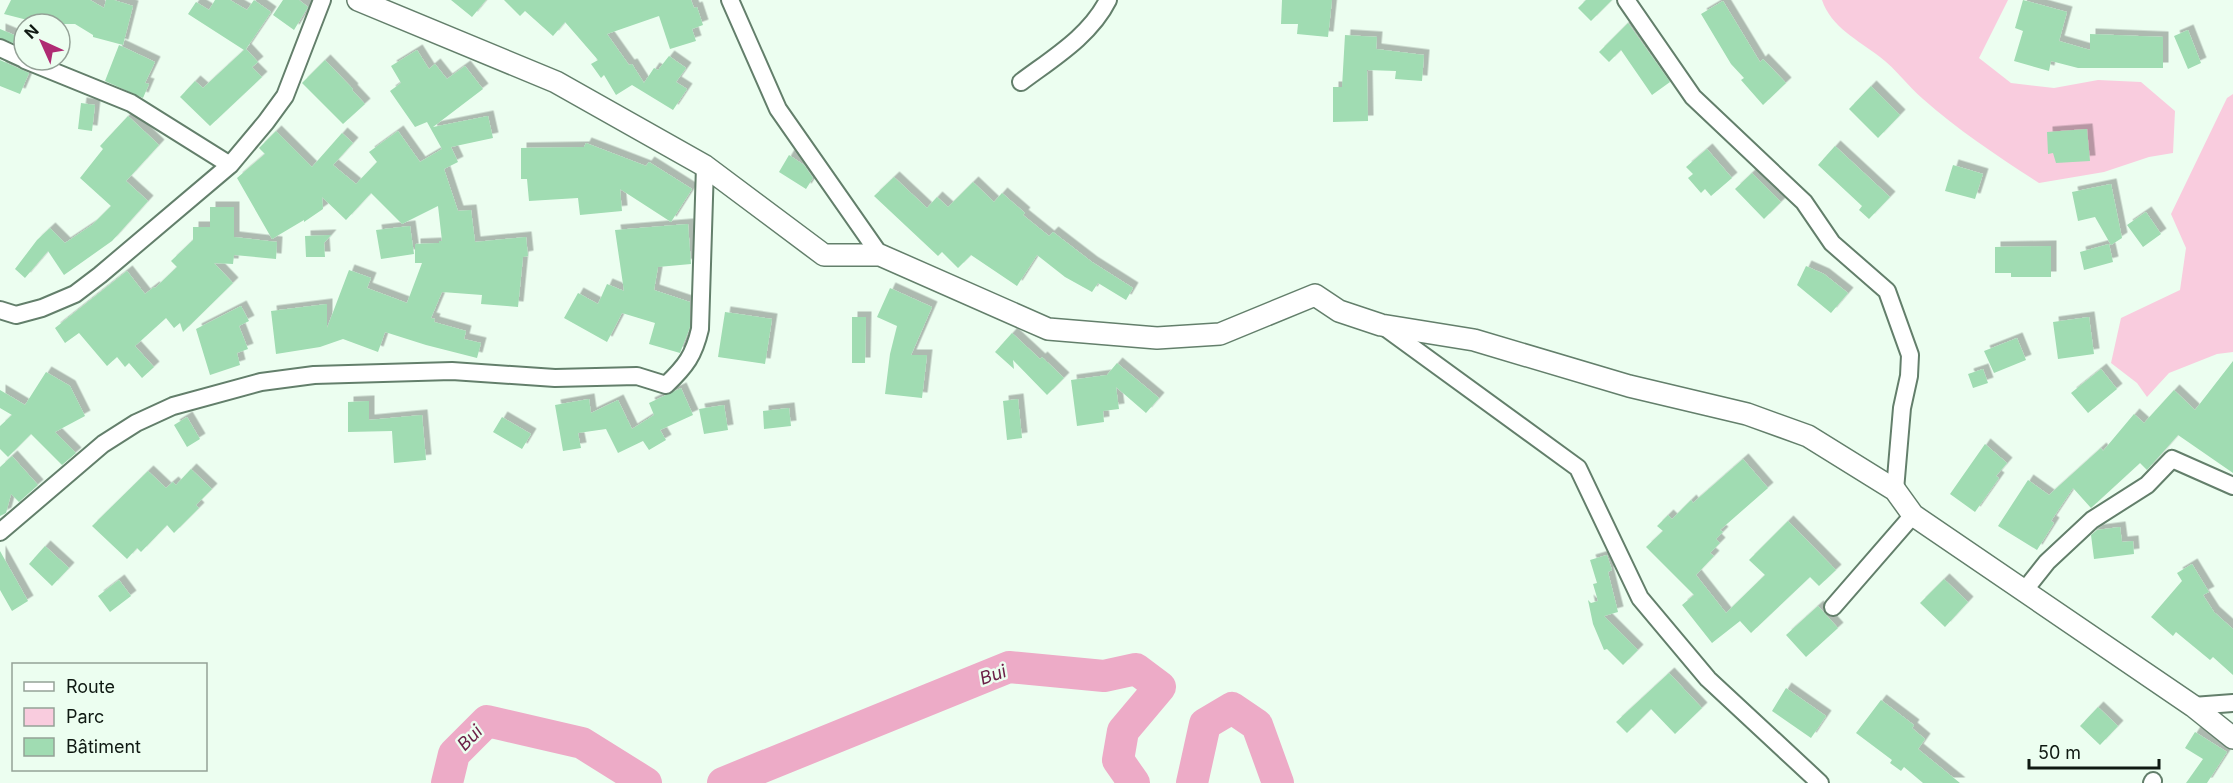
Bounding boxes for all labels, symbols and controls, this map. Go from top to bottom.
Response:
north arrow [12,12,72,72]
text: N [20,20,43,43]
water label: Bui [977,660,1010,689]
legend [12,663,207,771]
text: Route [66,676,115,697]
text: Parc [66,706,104,727]
water label: Bui [453,720,487,755]
scale bar [2029,732,2160,770]
text: Bâtiment [66,736,141,757]
text: 50 m [2038,742,2081,763]

